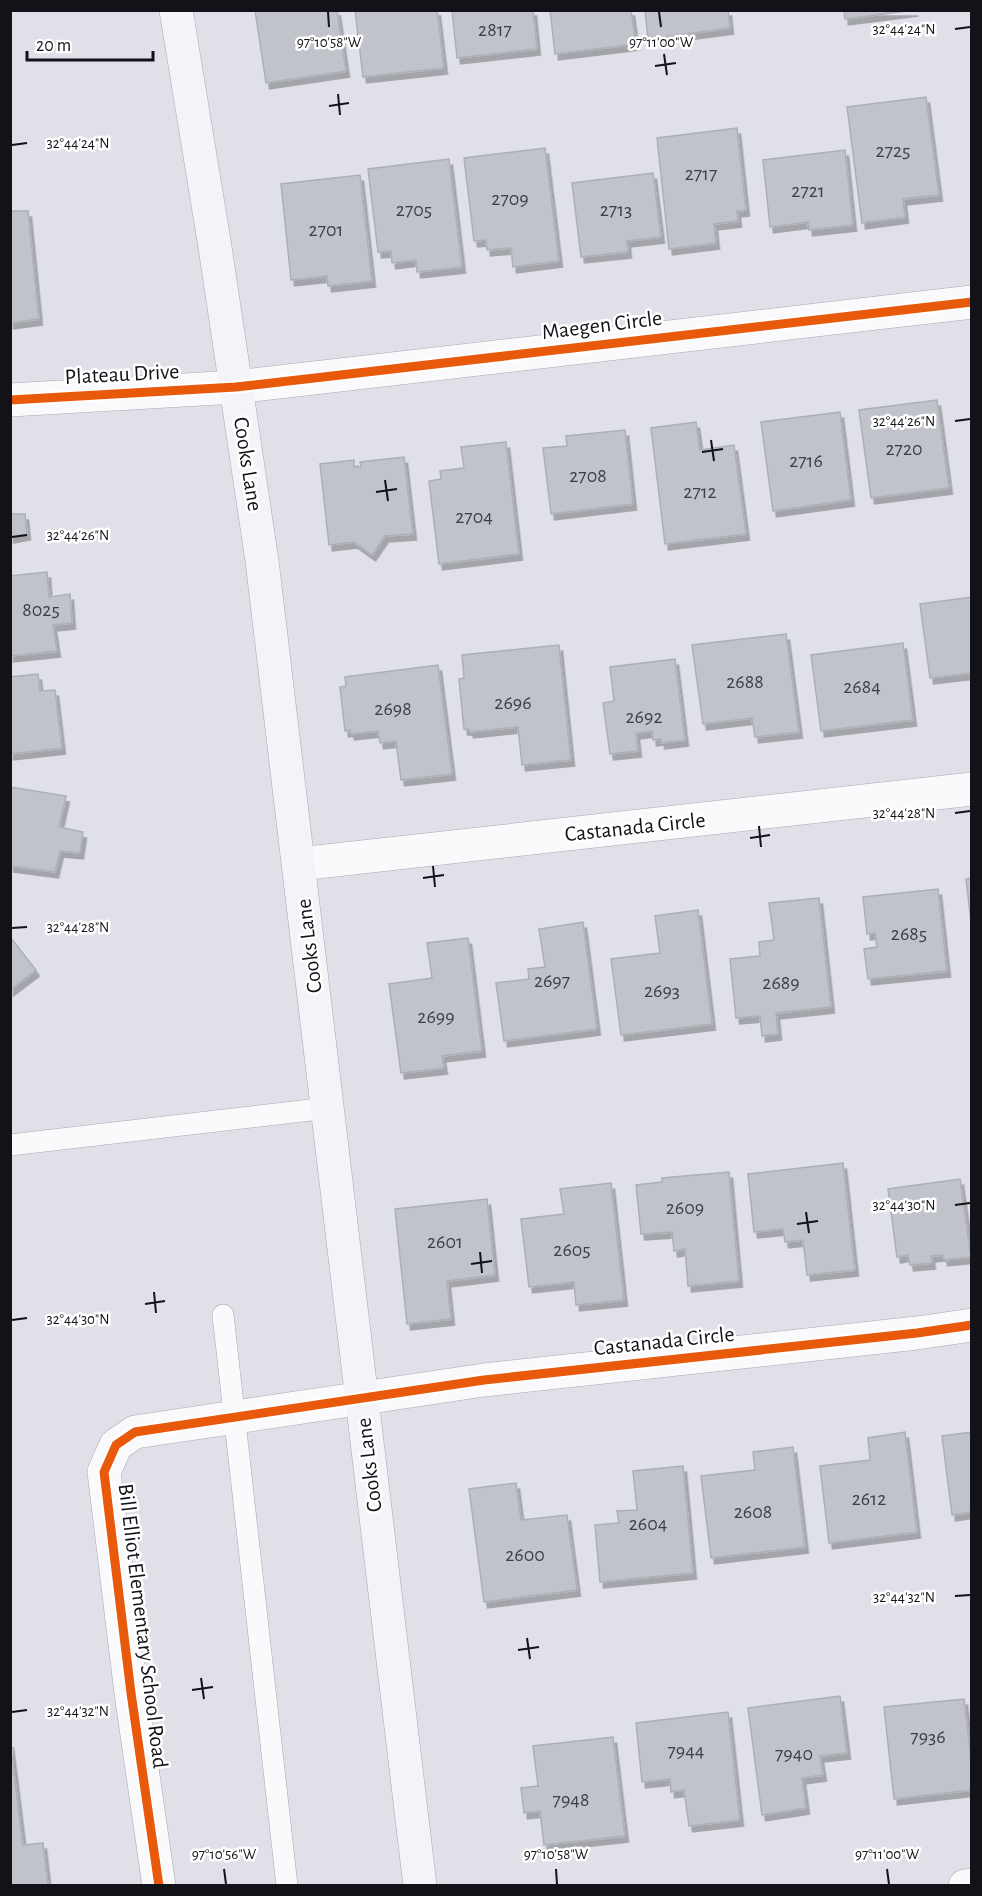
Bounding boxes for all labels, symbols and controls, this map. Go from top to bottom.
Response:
house number: 2817 [478,20,512,40]
text: 32°44'24"N [873,22,935,37]
scale bar [27,24,153,62]
text: 97°10'58"W [297,35,362,50]
text: 97°11'00"W [629,35,694,50]
text: 20 m [36,37,71,55]
text: 32°44'24"N [47,136,109,151]
house number: 2725 [876,141,910,161]
house number: 2717 [685,164,717,184]
house number: 2721 [791,181,825,201]
house number: 2709 [491,189,529,209]
house number: 2705 [396,200,432,220]
house number: 2713 [600,200,632,220]
house number: 2701 [309,220,343,240]
street label: Maegen Circle [541,307,663,343]
street label: Plateau Drive [64,360,180,388]
text: 32°44'26"N [873,414,935,429]
street label: Cooks Lane [230,415,266,513]
house number: 2720 [885,439,923,459]
house number: 2716 [789,451,823,471]
house number: 2708 [569,466,607,486]
house number: 2712 [683,482,717,502]
house number: 2704 [455,507,493,527]
text: 32°44'26"N [47,528,109,543]
house number: 8025 [22,600,60,620]
house number: 2688 [726,672,764,692]
house number: 2684 [843,677,881,697]
house number: 2696 [494,693,532,713]
house number: 2698 [374,699,412,719]
house number: 2692 [626,707,663,727]
text: 32°44'28"N [873,806,935,821]
street label: Castanada Circle [564,809,706,845]
street label: Cooks Lane [292,898,326,994]
text: 32°44'28"N [47,920,109,935]
house number: 2685 [891,924,927,944]
house number: 2697 [534,971,570,991]
house number: 2689 [762,973,800,993]
house number: 2693 [644,981,680,1001]
house number: 2699 [417,1007,455,1027]
house number: 2609 [666,1198,704,1218]
text: 32°44'30"N [873,1198,935,1213]
house number: 2601 [427,1232,463,1252]
house number: 2605 [553,1240,591,1260]
text: 32°44'30"N [47,1312,109,1327]
street label: Castanada Circle [593,1323,735,1359]
street label: Cooks Lane [352,1417,386,1513]
street label: Bill Elliot Elementary School Road [115,1482,171,1770]
house number: 2612 [852,1489,886,1509]
house number: 2608 [734,1502,772,1522]
house number: 2604 [629,1514,667,1534]
house number: 2600 [505,1545,545,1565]
text: 32°44'32"N [873,1590,935,1605]
text: 32°44'32"N [47,1704,109,1719]
house number: 7936 [910,1727,946,1747]
house number: 7944 [668,1741,704,1761]
house number: 7940 [775,1744,813,1764]
house number: 7948 [553,1790,589,1810]
text: 97°10'56"W [192,1847,257,1862]
text: 97°10'58"W [524,1847,589,1862]
text: 97°11'00"W [855,1847,920,1862]

